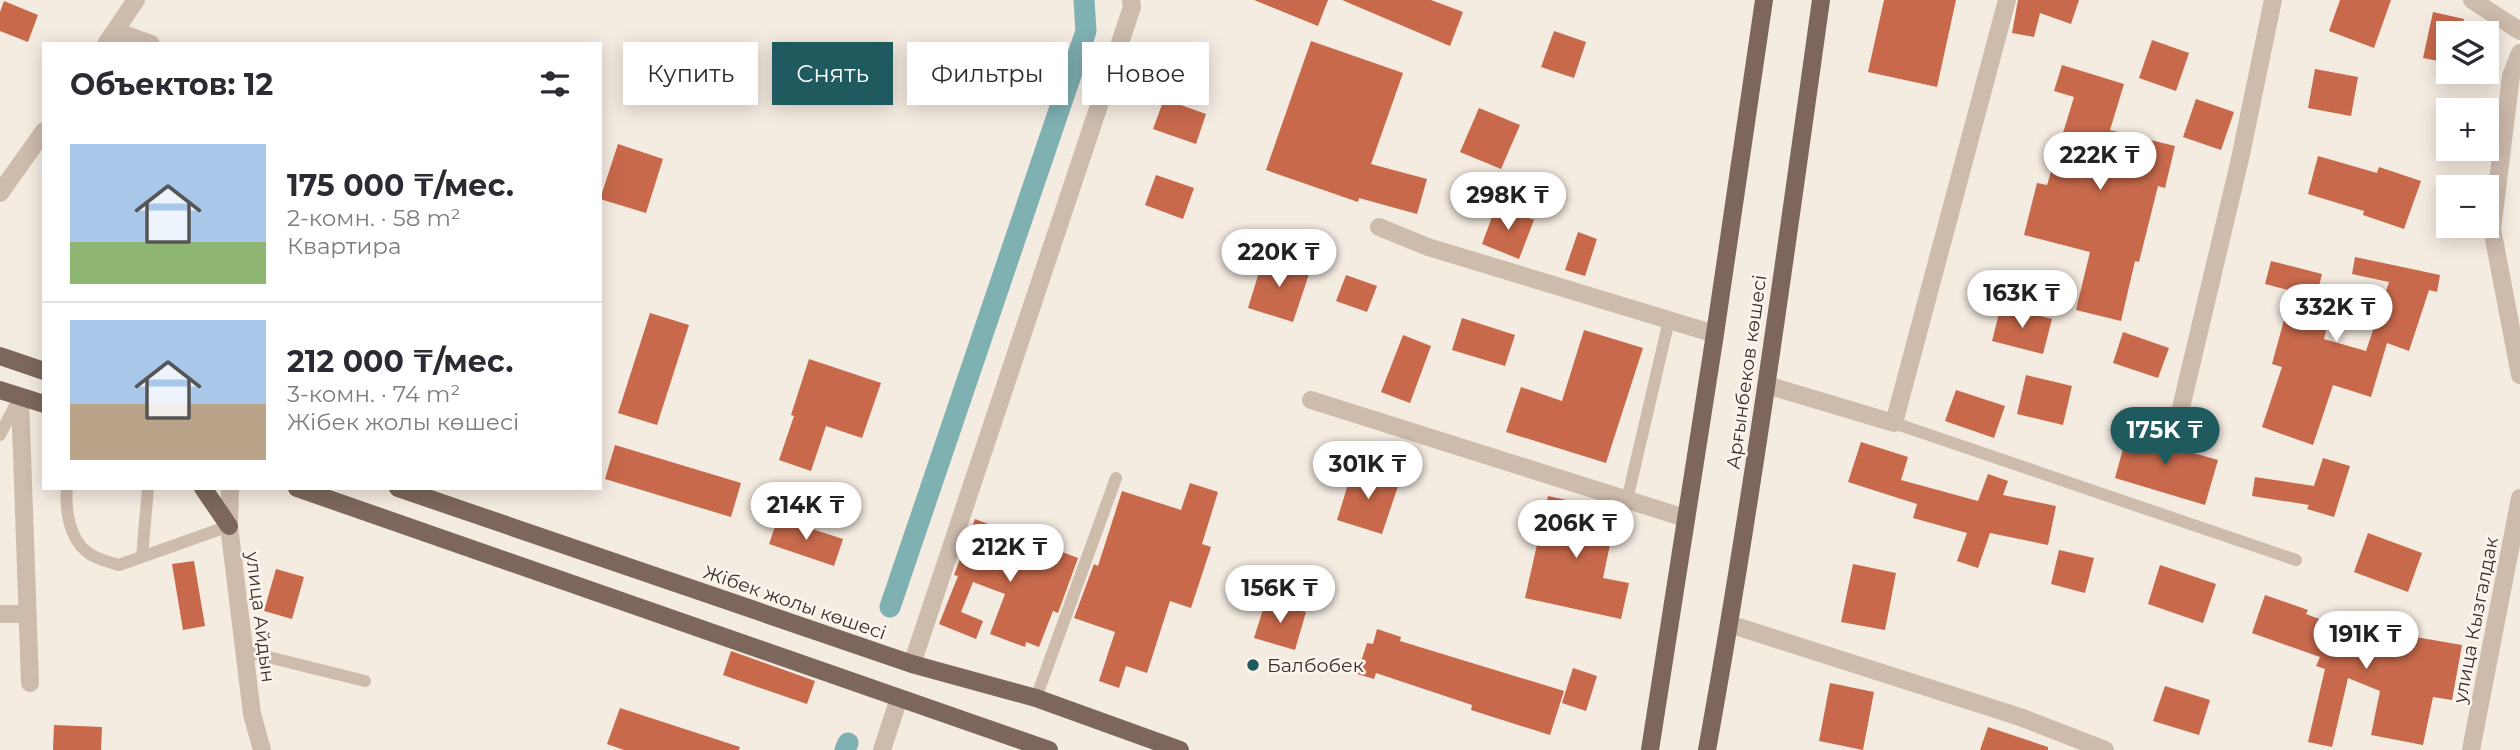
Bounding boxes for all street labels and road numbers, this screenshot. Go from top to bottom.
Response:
street label: Арғынбеков көшесі [1721,273,1772,471]
street label: улица Кызгалдак [2448,535,2503,706]
street label: улица Айдын [241,549,280,684]
street label: Жібек жолы көшесі [700,560,889,645]

